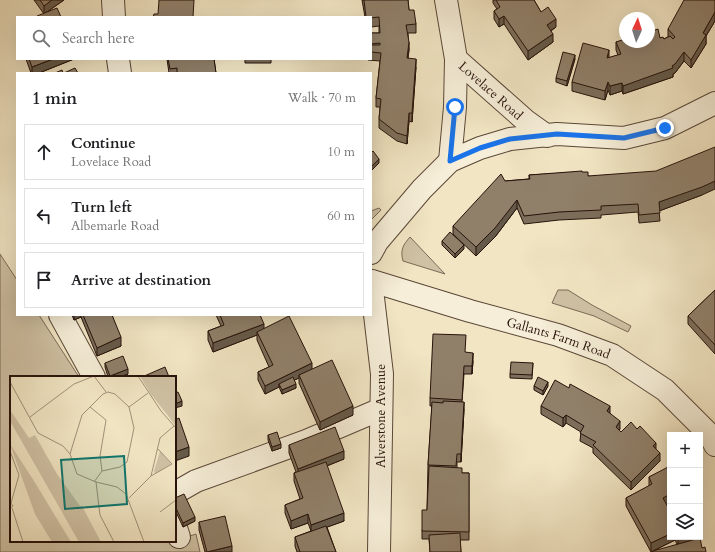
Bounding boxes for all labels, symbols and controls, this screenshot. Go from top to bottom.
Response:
north arrow [619,12,655,48]
search box [16,16,372,60]
icon: search [30,27,52,49]
text: Search here [62,28,135,48]
street label: Lovelace Road [455,58,527,124]
text: 1 min [32,87,77,110]
text: Walk · 70 m [288,89,356,107]
route start [446,98,464,116]
route end [656,119,674,137]
text: Continue [71,133,136,153]
icon: ahead [33,141,55,163]
text: 10 m [327,143,355,161]
text: Lovelace Road [71,153,151,171]
text: Turn left [71,197,132,217]
icon: left [33,205,55,227]
text: 60 m [327,207,355,225]
text: Albemarle Road [71,217,159,235]
icon: arrive [33,269,55,291]
text: Arrive at destination [71,270,211,290]
street label: Gallants Farm Road [504,313,613,364]
street label: Alverstone Avenue [372,364,390,468]
inset map [10,376,176,542]
map controls [667,432,703,540]
button: + [667,432,703,468]
button: − [667,468,703,504]
button: layers [667,504,703,540]

